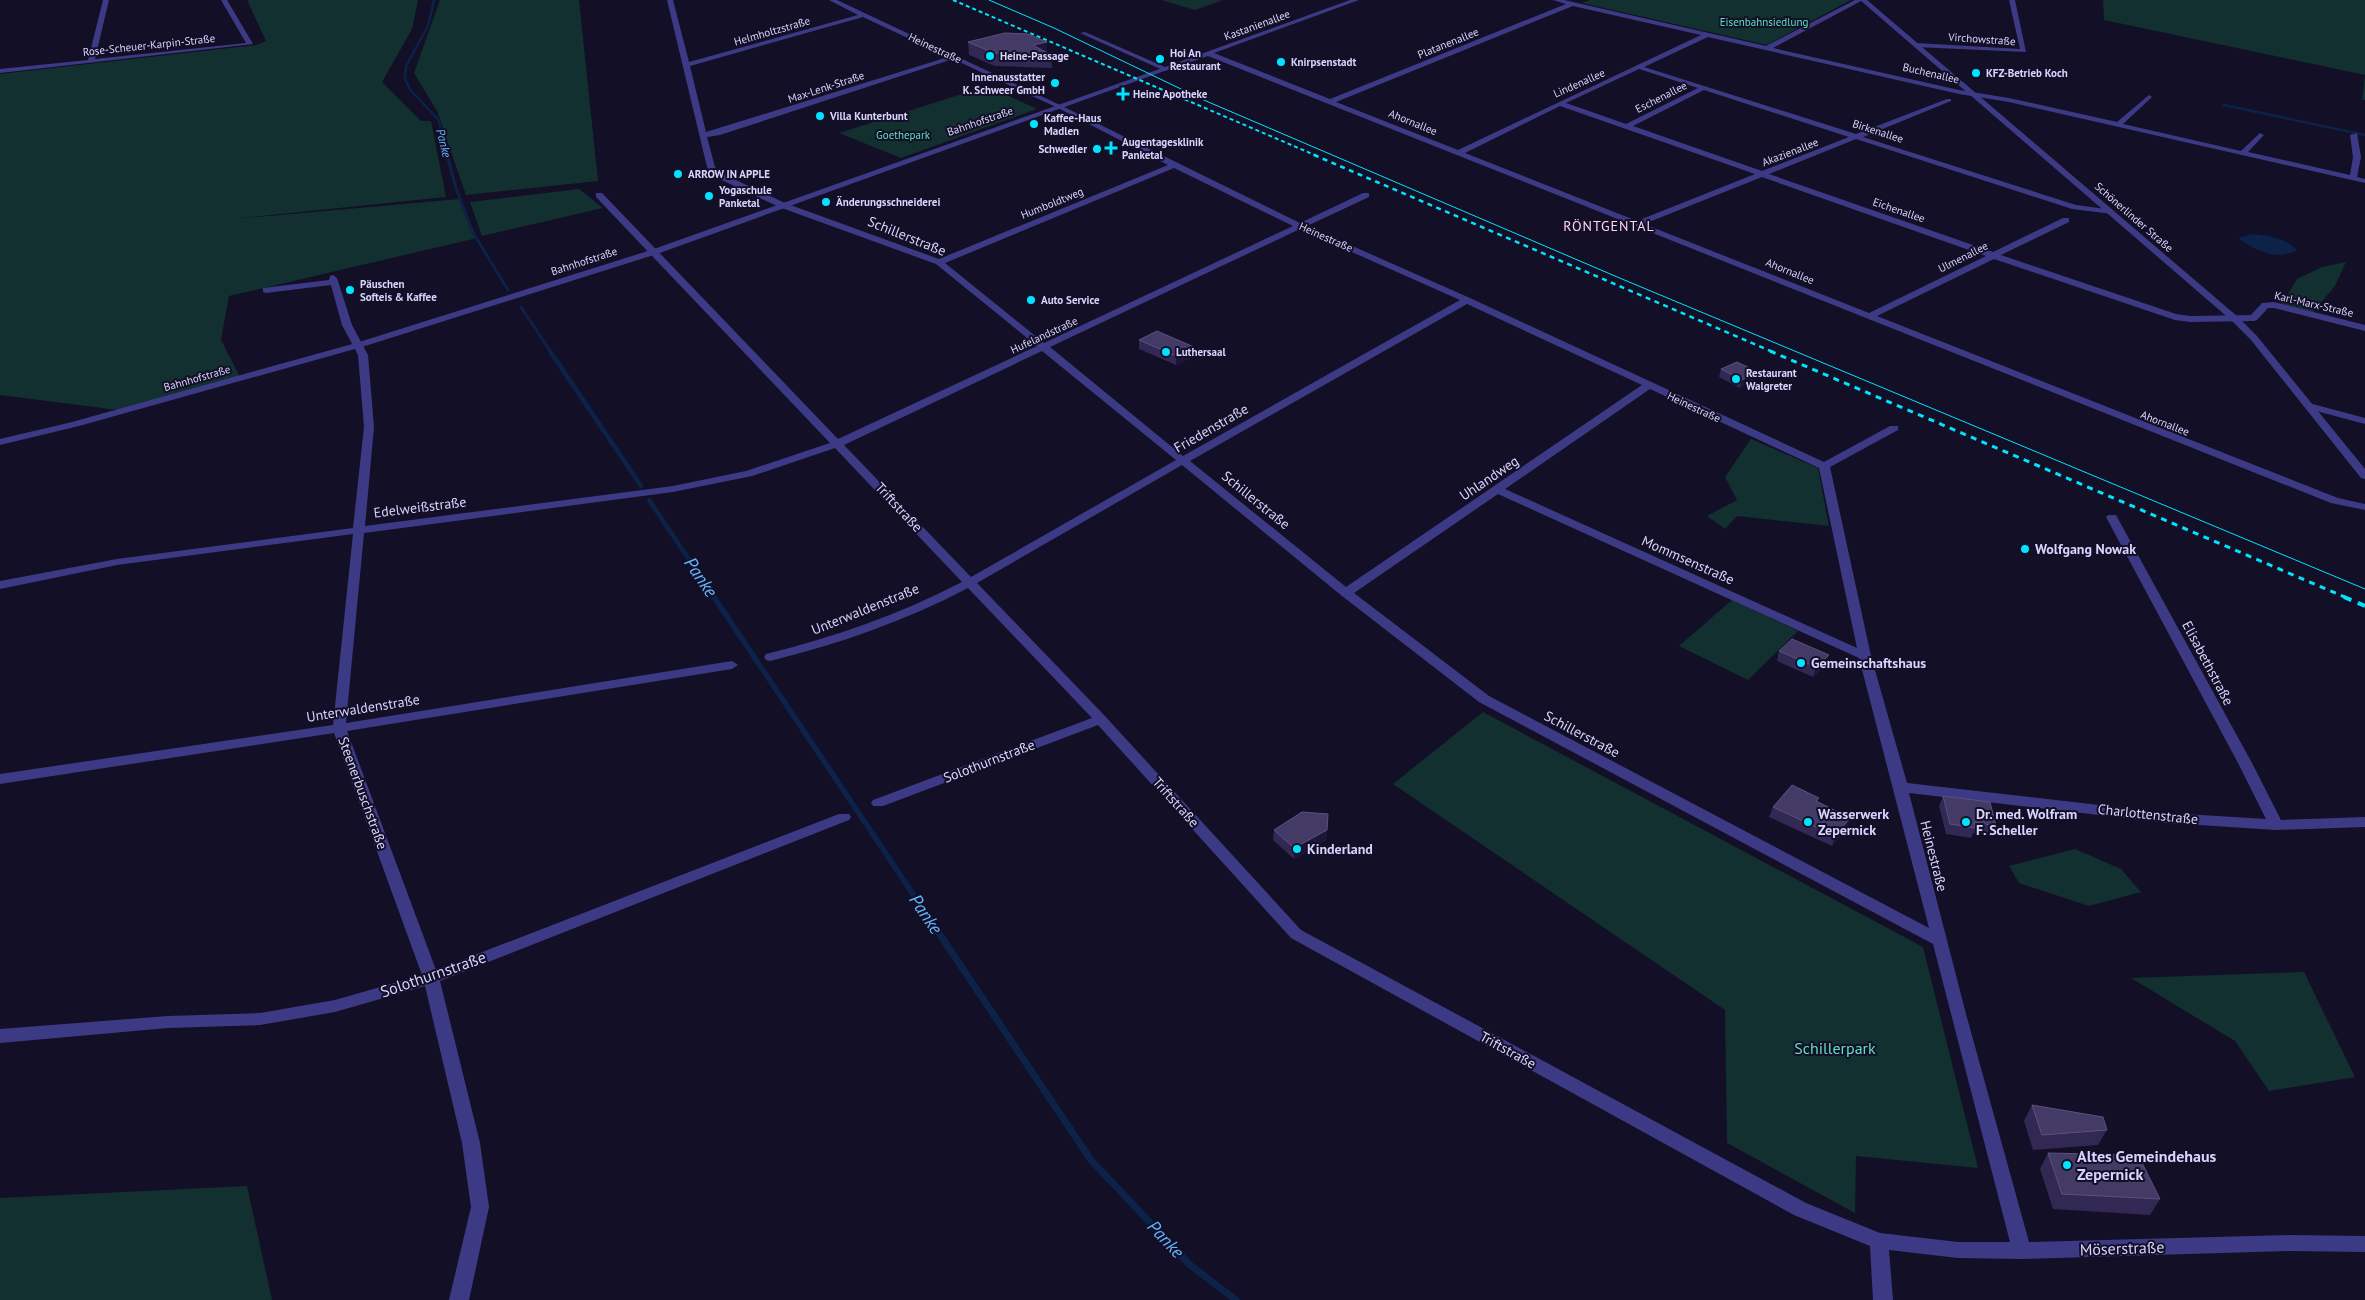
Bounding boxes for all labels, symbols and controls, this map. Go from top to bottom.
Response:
street label: Kastanienallee [1222,6,1292,43]
street label: Helmholtzstraße [732,13,812,49]
park label: Eisenbahnsiedlung [1720,15,1808,29]
street label: Platanenallee [1415,24,1481,62]
street label: Heinestraße [906,30,964,67]
street label: Virchowstraße [1947,30,2017,48]
street label: Rose-Scheuer-Karpin-Straße [82,31,216,59]
place label: Hoi An Restaurant [1170,46,1221,73]
place label: Heine-Passage [1000,49,1069,63]
marker: Heine-Passage [984,50,996,62]
marker: Hoi An Restaurant [1154,53,1166,65]
place label: Knirpsenstadt [1291,55,1356,69]
marker: Knirpsenstadt [1275,56,1287,68]
street label: Buchenallee [1901,60,1961,86]
street label: Lindenallee [1551,65,1607,101]
place label: KFZ-Betrieb Koch [1986,66,2068,80]
marker: KFZ-Betrieb Koch [1970,67,1982,79]
street label: Max-Lenk-Straße [786,68,866,106]
place label: Innenausstatter K. Schweer GmbH [963,70,1045,97]
marker: Innenausstatter K. Schweer GmbH [1049,77,1061,89]
street label: Eschenallee [1633,78,1690,116]
place label: Heine Apotheke [1133,87,1208,101]
marker: Heine Apotheke [1117,88,1129,100]
street label: Bahnhofstraße [945,103,1015,139]
street label: Ahornallee [1387,106,1440,138]
place label: Villa Kunterbunt [829,109,908,123]
marker: Villa Kunterbunt [814,110,826,122]
place label: Kaffee-Haus Madlen [1044,111,1102,138]
street label: Birkenallee [1851,116,1906,146]
marker: Kaffee-Haus Madlen [1028,118,1040,130]
water label: Panke [433,127,455,159]
park label: Goethepark [876,128,931,142]
place label: Augentagesklinik Panketal [1122,135,1204,162]
street label: Akazienallee [1760,135,1821,169]
marker: Augentagesklinik Panketal [1104,141,1118,155]
place label: Schwedler [1038,142,1087,156]
marker: Schwedler [1091,143,1103,155]
place label: ARROW IN APPLE [688,167,770,181]
marker: ARROW IN APPLE [672,168,684,180]
street label: Schönerlinder Straße [2092,179,2176,255]
place label: Yogaschule Panketal [718,183,772,210]
street label: Humboldtweg [1019,184,1085,222]
marker: Yogaschule Panketal [703,190,715,202]
place label: Änderungsschneiderei [836,195,940,209]
street label: Eichenallee [1871,195,1927,226]
marker: Änderungsschneiderei [820,196,832,208]
street label: Schillerstraße [865,212,949,260]
district label: RÖNTGENTAL [1563,217,1655,235]
street label: Heinestraße [1297,219,1355,255]
street label: Ulmenallee [1936,238,1991,275]
street label: Bahnhofstraße [549,244,619,278]
street label: Ahornallee [1764,255,1817,287]
place label: Päuschen Softeis & Kaffee [360,277,437,304]
marker: Päuschen Softeis & Kaffee [344,284,356,296]
street label: Karl-Marx-Straße [2273,288,2355,320]
place label: Auto Service [1041,293,1100,307]
marker: Auto Service [1025,294,1037,306]
street label: Hufelandstraße [1008,313,1080,357]
place label: Luthersaal [1176,345,1226,359]
marker: Luthersaal [1160,346,1172,358]
street label: Bahnhofstraße [162,362,232,394]
place label: Restaurant Walgreter [1746,366,1797,393]
marker: Restaurant Walgreter [1730,373,1742,385]
street label: Heinestraße [1665,389,1723,426]
street label: Friedenstraße [1171,399,1251,457]
street label: Ahornallee [2139,407,2192,439]
street label: Uhlandweg [1456,452,1522,504]
street label: Schillerstraße [1218,467,1294,533]
street label: Triftstraße [871,478,927,536]
street label: Edelweißstraße [373,492,467,522]
street label: Mommsenstraße [1639,531,1737,589]
place label: Wolfgang Nowak [2035,540,2136,558]
marker: Wolfgang Nowak [2019,543,2031,555]
water label: Panke [679,552,723,602]
street label: Unterwaldenstraße [808,579,922,639]
street label: Elisabethstraße [2178,618,2238,708]
place label: Gemeinschaftshaus [1811,654,1926,672]
marker: Gemeinschaftshaus [1795,657,1807,669]
street label: Unterwaldenstraße [305,690,421,726]
street label: Schillerstraße [1541,707,1623,761]
street label: Steenerbuschstraße [334,734,392,852]
street label: Solothurnstraße [941,735,1037,787]
street label: Triftstraße [1149,773,1203,831]
street label: Charlottenstraße [2097,800,2199,828]
place label: Wasserwerk Zepernick [1818,805,1889,839]
place label: Dr. med. Wolfram F. Scheller [1976,805,2077,839]
marker: Wasserwerk Zepernick [1802,816,1814,828]
marker: Dr. med. Wolfram F. Scheller [1960,816,1972,828]
street label: Heinestraße [1916,819,1952,893]
place label: Kinderland [1307,840,1373,858]
marker: Kinderland [1291,843,1303,855]
water label: Panke [904,889,948,939]
street label: Solothurnstraße [378,947,488,1001]
street label: Triftstraße [1477,1027,1539,1073]
park label: Schillerpark [1794,1038,1876,1058]
place label: Altes Gemeindehaus Zepernick [2077,1146,2217,1184]
marker: Altes Gemeindehaus Zepernick [2061,1159,2073,1171]
water label: Panke [1143,1215,1190,1263]
street label: Möserstraße [2079,1237,2165,1259]

